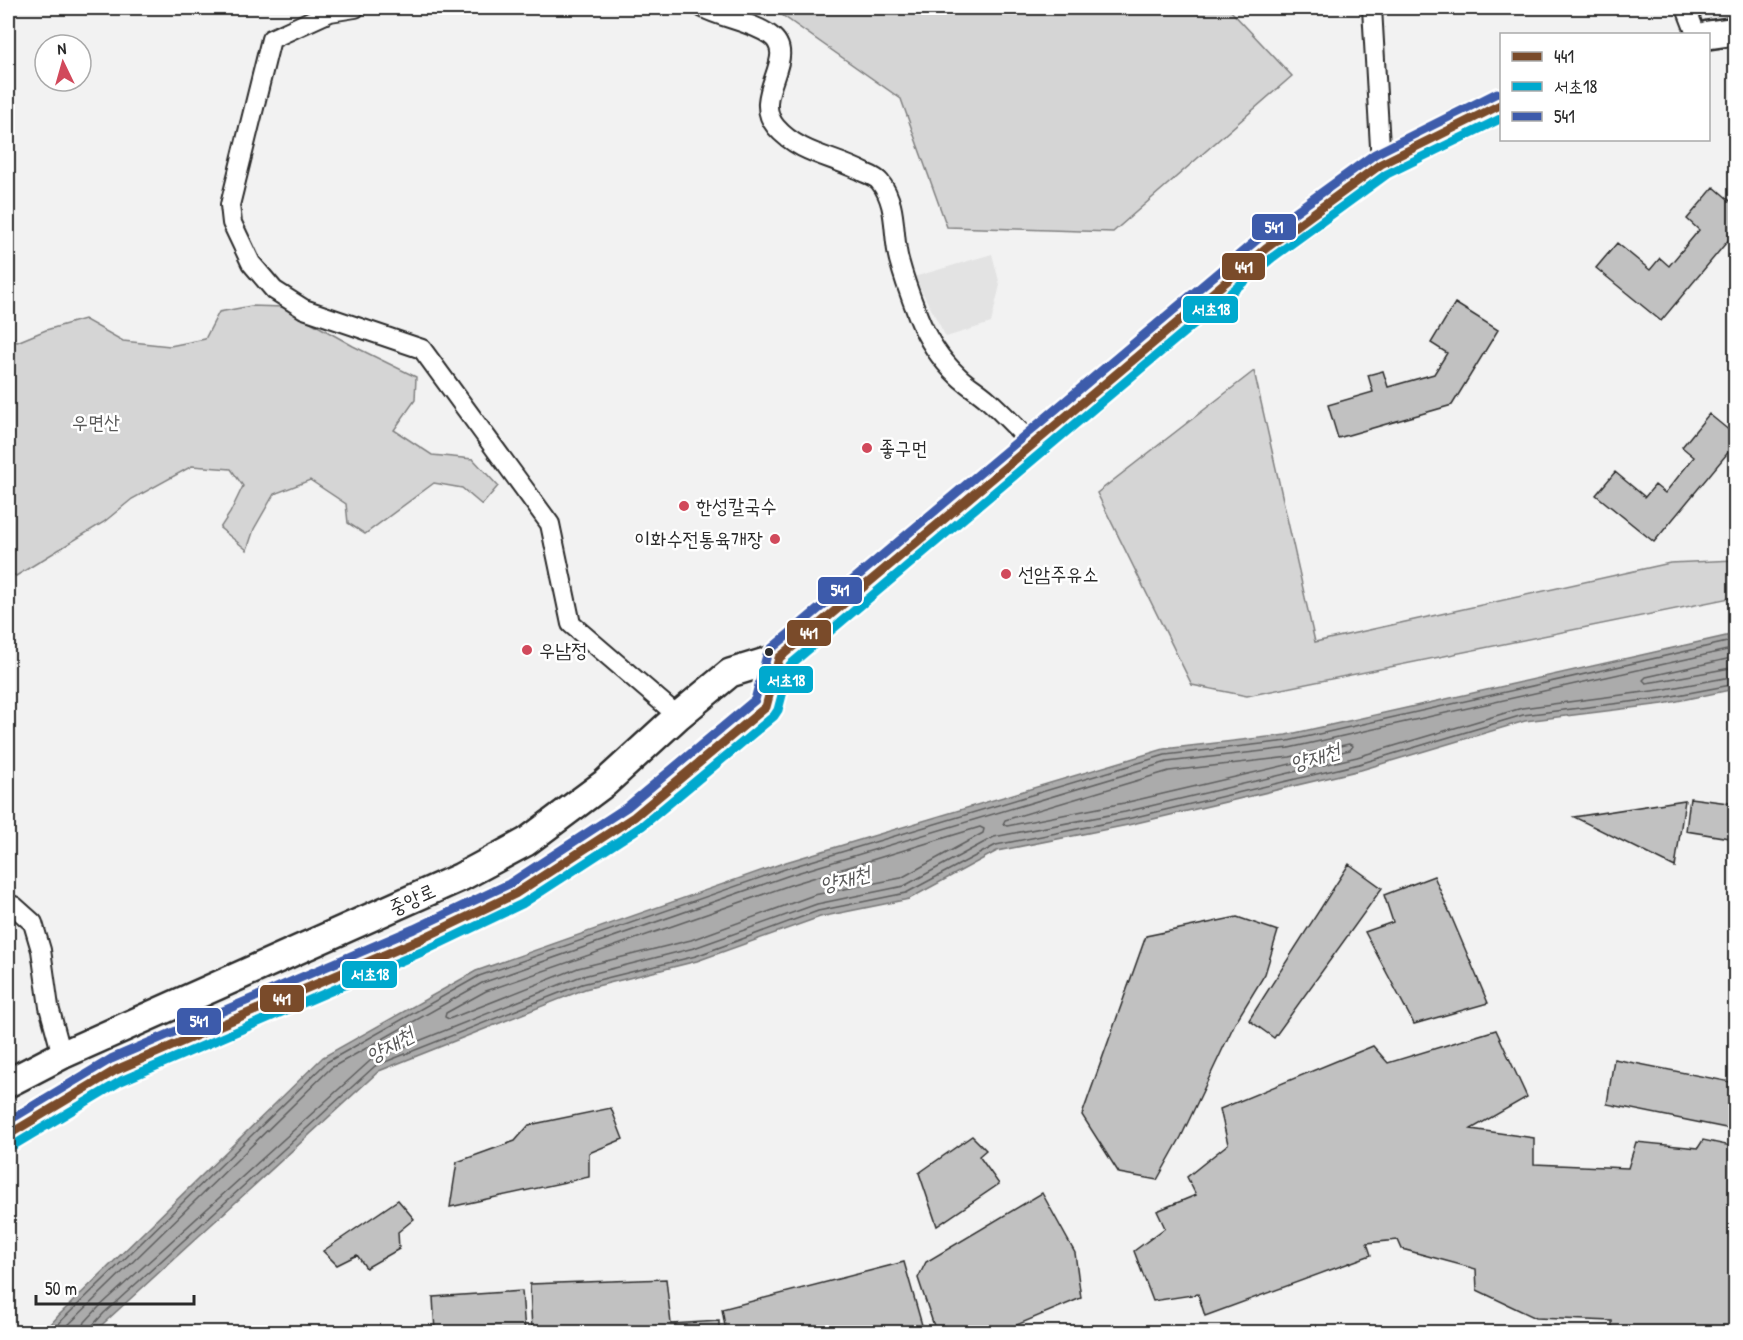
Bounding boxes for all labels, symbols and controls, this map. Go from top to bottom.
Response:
north arrow [33,33,93,93]
legend [1500,33,1710,141]
text: N [56,37,67,59]
text: 441 [1554,44,1574,69]
text: 서초18 [1554,74,1598,99]
text: 541 [1554,104,1575,129]
line badge: 541 [1251,213,1297,241]
text: 541 [1265,216,1283,238]
line badge: 441 [1221,252,1266,281]
text: 441 [1235,256,1253,278]
line badge: 서초18 [1182,295,1239,324]
text: 서초18 [1192,298,1230,320]
park label: 우면산 [72,408,120,435]
place label: 좋구먼 [879,434,927,461]
marker: 좋구먼 [860,441,874,455]
place label: 한성칼국수 [696,492,776,519]
marker: 한성칼국수 [677,499,691,513]
place label: 이화수전통육개장 [634,525,763,552]
marker: 이화수전통육개장 [768,532,782,546]
place label: 선암주유소 [1018,560,1098,587]
marker: 선암주유소 [999,567,1013,581]
line badge: 541 [817,576,863,605]
text: 541 [831,579,849,601]
line badge: 441 [786,619,832,647]
text: 441 [800,622,818,644]
place label: 우남정 [539,636,587,663]
marker: 우남정 [520,643,534,657]
unlabelled marker [763,646,775,658]
line badge: 서초18 [758,665,814,694]
text: 서초18 [767,669,805,691]
water label: 양재천 [1286,735,1345,778]
water label: 양재천 [817,858,875,899]
street label: 중앙로 [384,876,439,921]
line badge: 서초18 [341,960,398,989]
text: 서초18 [351,963,389,985]
line badge: 441 [259,984,305,1013]
text: 441 [273,988,291,1010]
line badge: 541 [176,1007,222,1036]
text: 541 [190,1010,208,1032]
water label: 양재천 [361,1019,421,1070]
scale bar [36,1268,194,1306]
text: 50 m [45,1276,77,1301]

